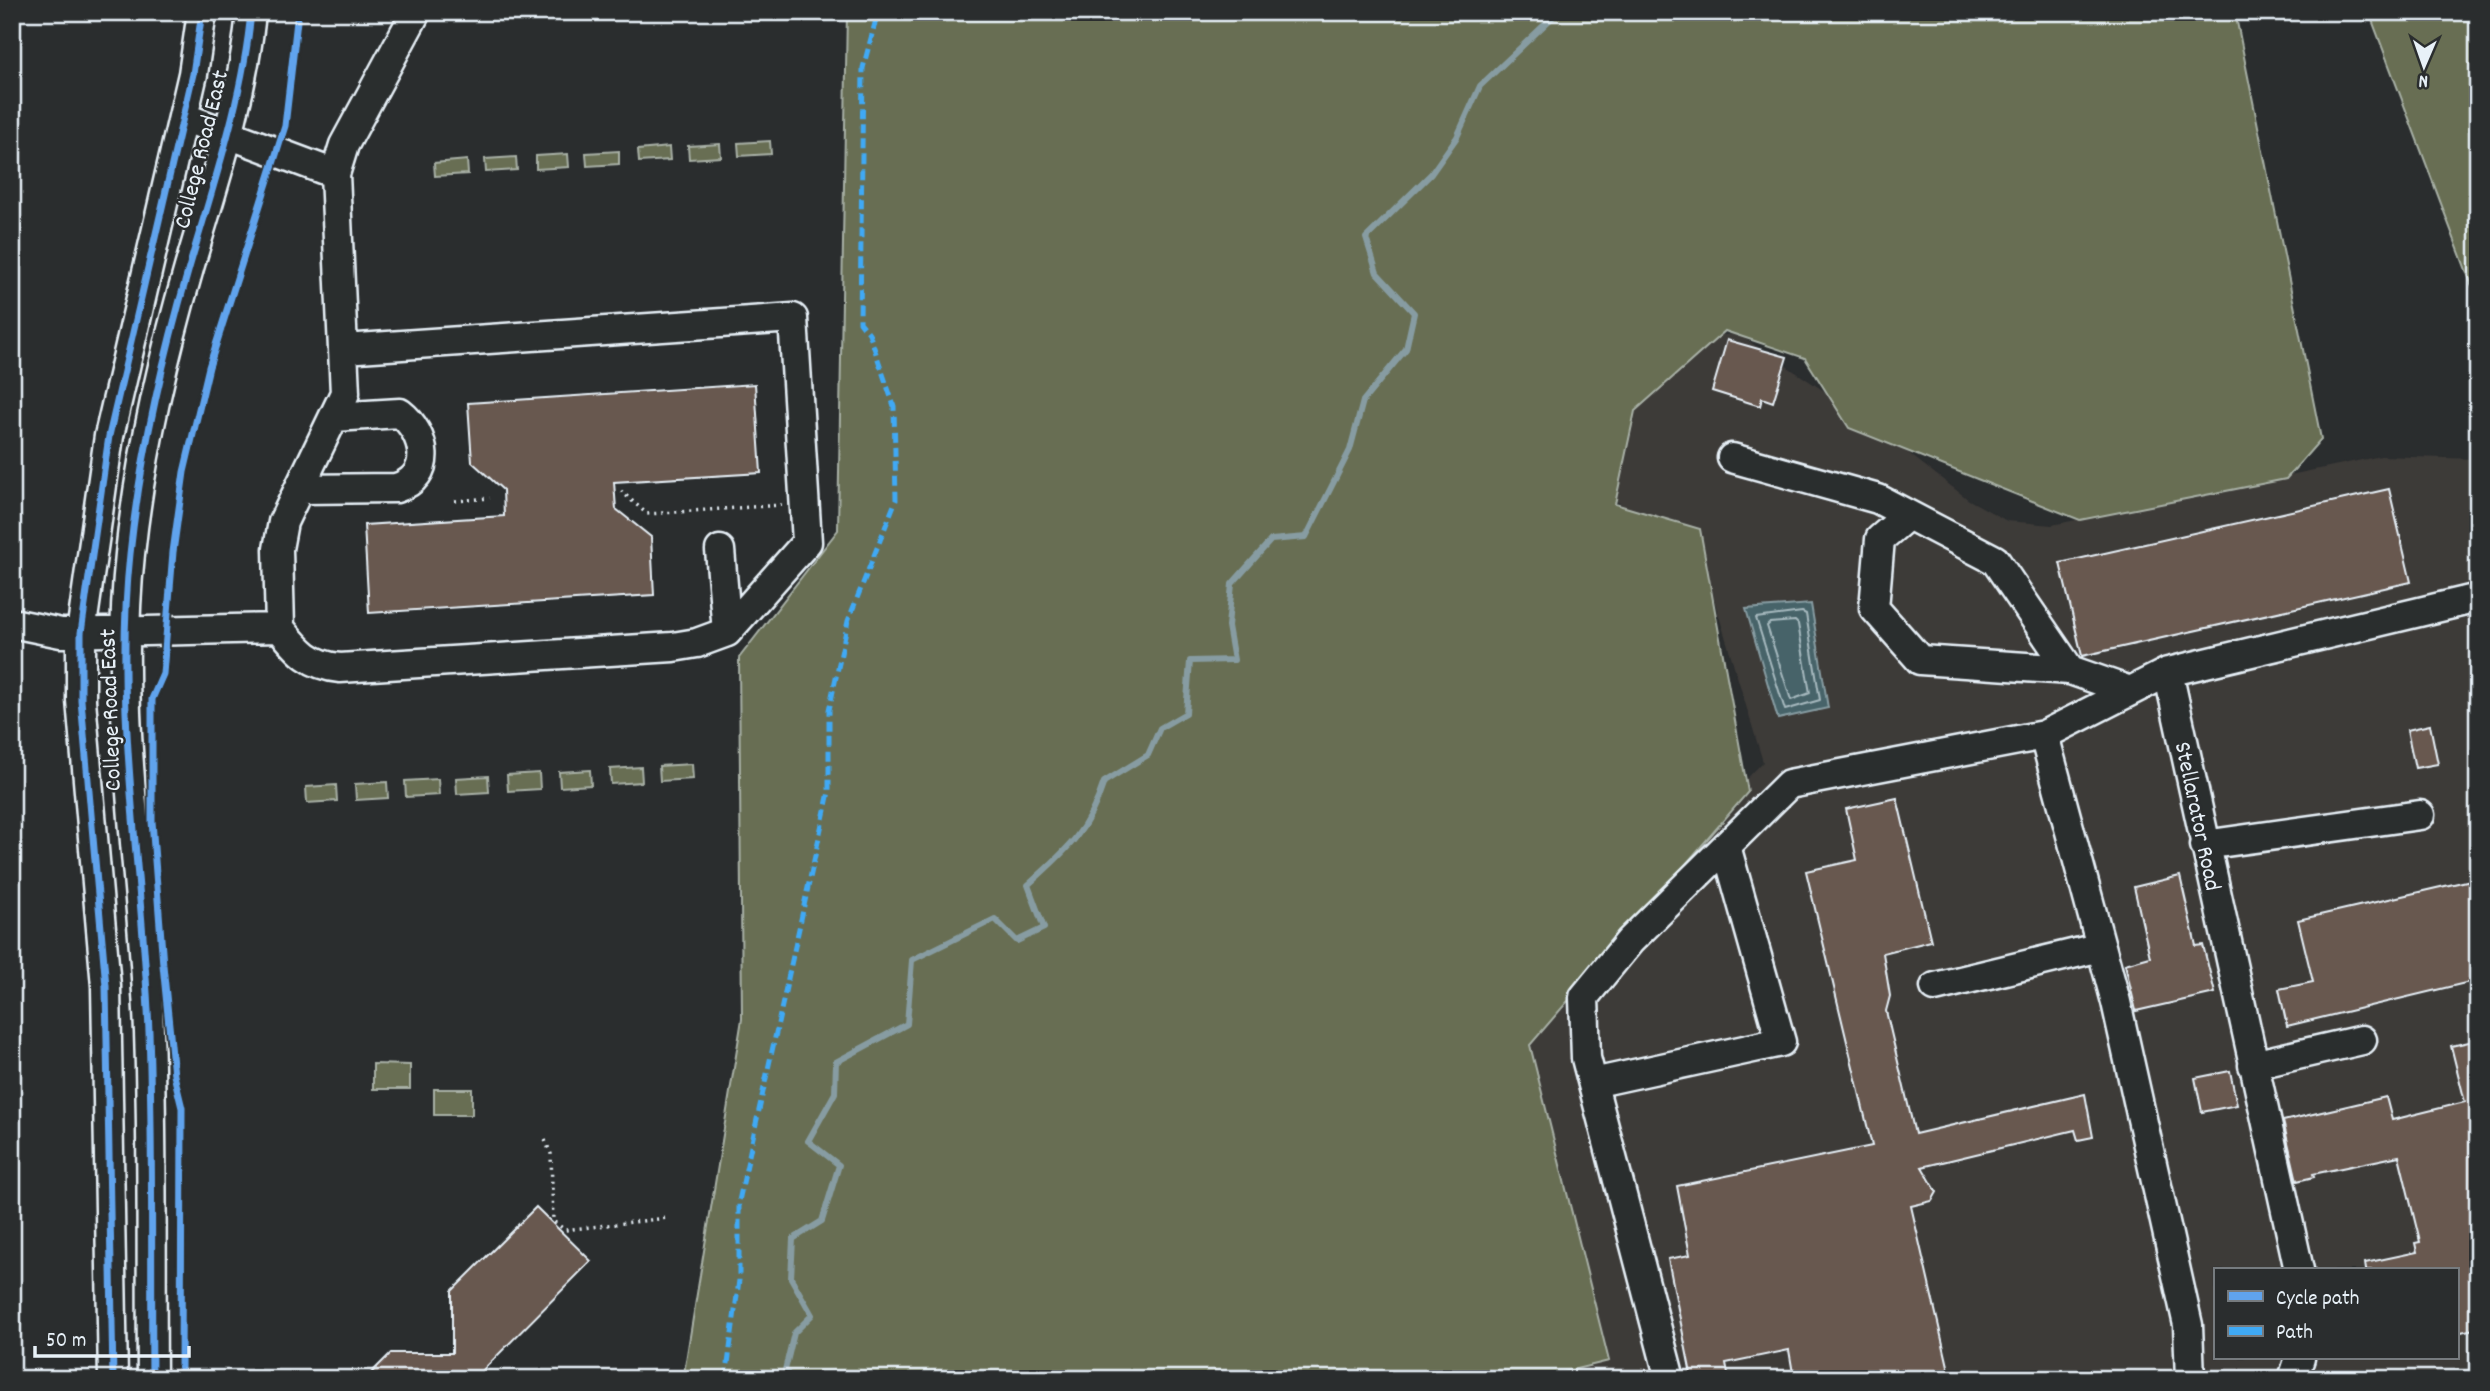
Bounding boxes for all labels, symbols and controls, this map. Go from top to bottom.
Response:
north arrow [2388,32,2458,102]
text: N [2418,66,2429,93]
street label: College Road East [167,67,239,233]
street label: College Road East [92,628,132,792]
street label: Stellarator Road [2164,739,2228,894]
legend [2214,1268,2458,1360]
text: Cycle path [2276,1285,2359,1315]
scale bar [35,1314,189,1358]
text: Path [2276,1319,2313,1349]
text: 50 m [46,1327,86,1357]

